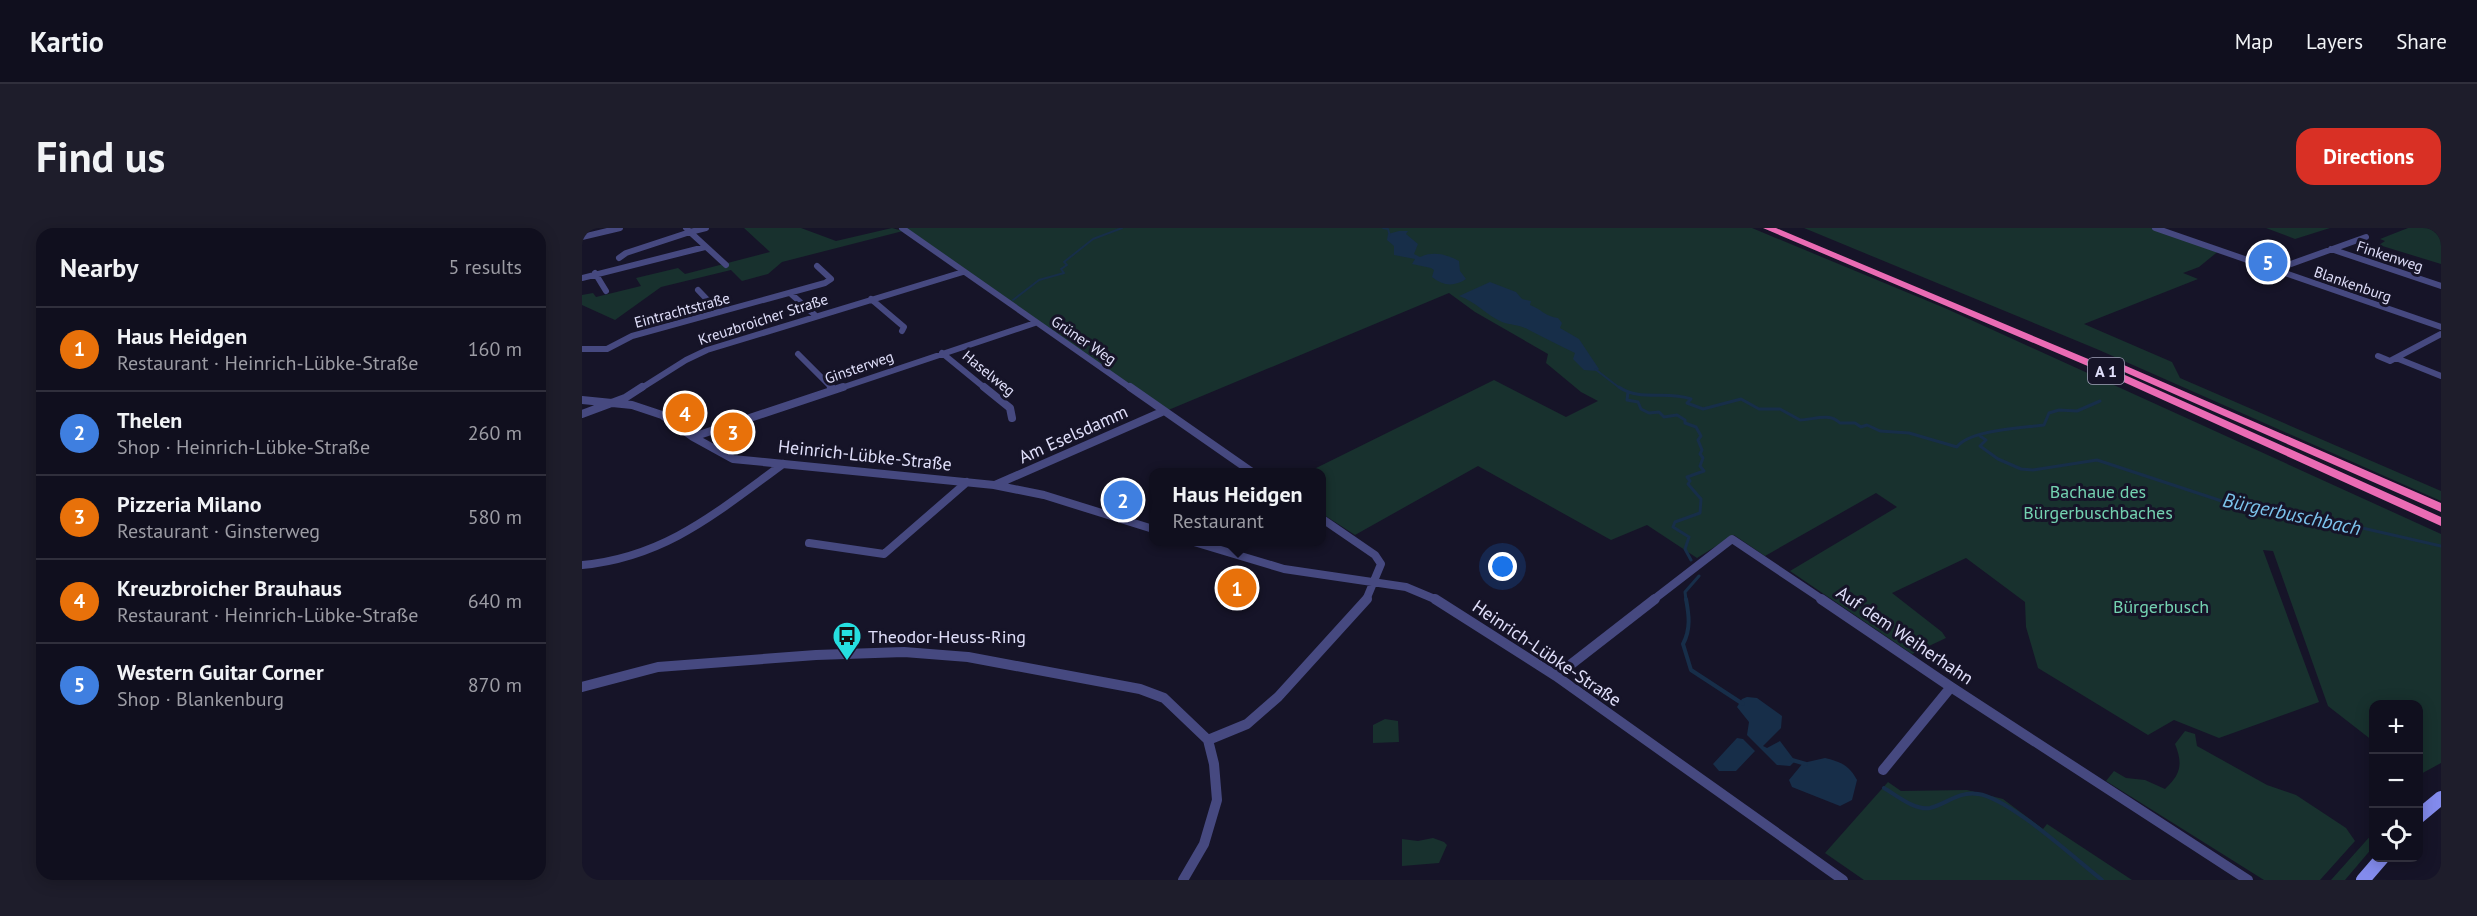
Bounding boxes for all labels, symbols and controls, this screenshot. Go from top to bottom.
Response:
text: Kartio [30,23,104,60]
text: Map [2235,28,2273,55]
text: Layers [2306,28,2363,55]
text: Share [2396,28,2447,55]
button: Directions [2296,128,2441,185]
text: Find us [36,129,165,184]
street label: Finkenweg [2354,236,2426,276]
pin: 5 [2248,240,2288,285]
text: Nearby [60,251,138,284]
text: 5 results [449,254,522,280]
street label: Blankenburg [2312,262,2394,306]
street label: Eintrachtstraße [632,288,732,332]
street label: Kreuzbroicher Straße [696,289,830,349]
street label: Grüner Weg [1048,311,1120,369]
text: Haus Heidgen [117,322,247,350]
text: 1 [74,336,85,362]
text: 160 m [468,336,522,362]
street label: Ginsterweg [822,346,896,388]
street label: Haselweg [959,346,1019,400]
text: Restaurant · Heinrich-Lübke-Straße [117,350,418,376]
road number: A 1 [2088,358,2124,384]
pin: 4 [666,390,704,435]
street label: Am Eselsdamm [1015,400,1131,468]
text: Thelen [117,406,182,434]
pin: 3 [714,410,752,454]
text: 2 [74,420,85,446]
text: 260 m [468,420,522,446]
text: Shop · Heinrich-Lübke-Straße [117,434,370,460]
street label: Heinrich-Lübke-Straße [777,434,953,476]
popup [1149,468,1326,546]
pin: 2 [1104,478,1142,522]
text: Haus Heidgen [1172,480,1303,508]
park label: Bachaue des Bürgerbuschbaches [2023,480,2173,524]
water label: Bürgerbuschbach [2221,487,2363,541]
text: Pizzeria Milano [117,490,261,518]
text: 3 [74,504,85,530]
text: 580 m [468,504,522,530]
text: Restaurant [1172,508,1264,534]
text: Restaurant · Ginsterweg [117,518,320,544]
your location [1488,552,1517,581]
pin: 1 [1218,566,1256,610]
text: Kreuzbroicher Brauhaus [117,574,342,602]
street label: Auf dem Weiherhahn [1832,581,1978,689]
text: 4 [74,588,85,614]
text: 640 m [468,588,522,614]
street label: Heinrich-Lübke-Straße [1468,595,1626,711]
park label: Bürgerbusch [2113,595,2209,618]
text: Restaurant · Heinrich-Lübke-Straße [117,602,418,628]
bus stop icon: Theodor-Heuss-Ring [831,620,863,662]
place label: Theodor-Heuss-Ring [868,625,1026,648]
text: Western Guitar Corner [117,658,324,686]
text: 5 [74,672,85,698]
text: 870 m [468,672,522,698]
text: Shop · Blankenburg [117,686,284,712]
map controls [2369,700,2423,862]
button: + [2369,700,2423,754]
button: − [2369,754,2423,808]
button: locate [2369,808,2423,862]

